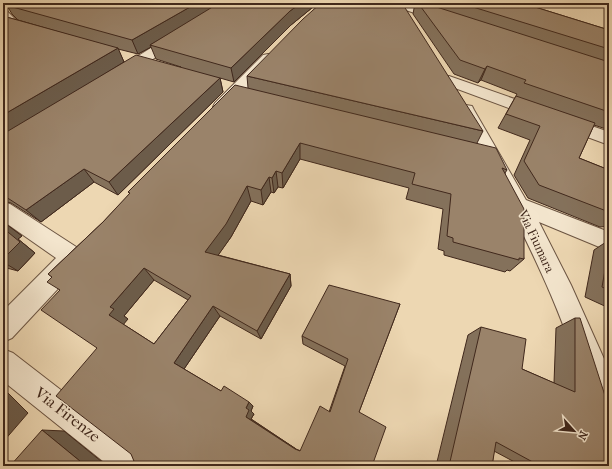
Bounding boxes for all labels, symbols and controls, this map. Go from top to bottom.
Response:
street label: Via Fiumara [515,207,558,276]
street label: Via Firenze [30,382,104,446]
north arrow [554,411,594,451]
text: N [574,429,590,443]

